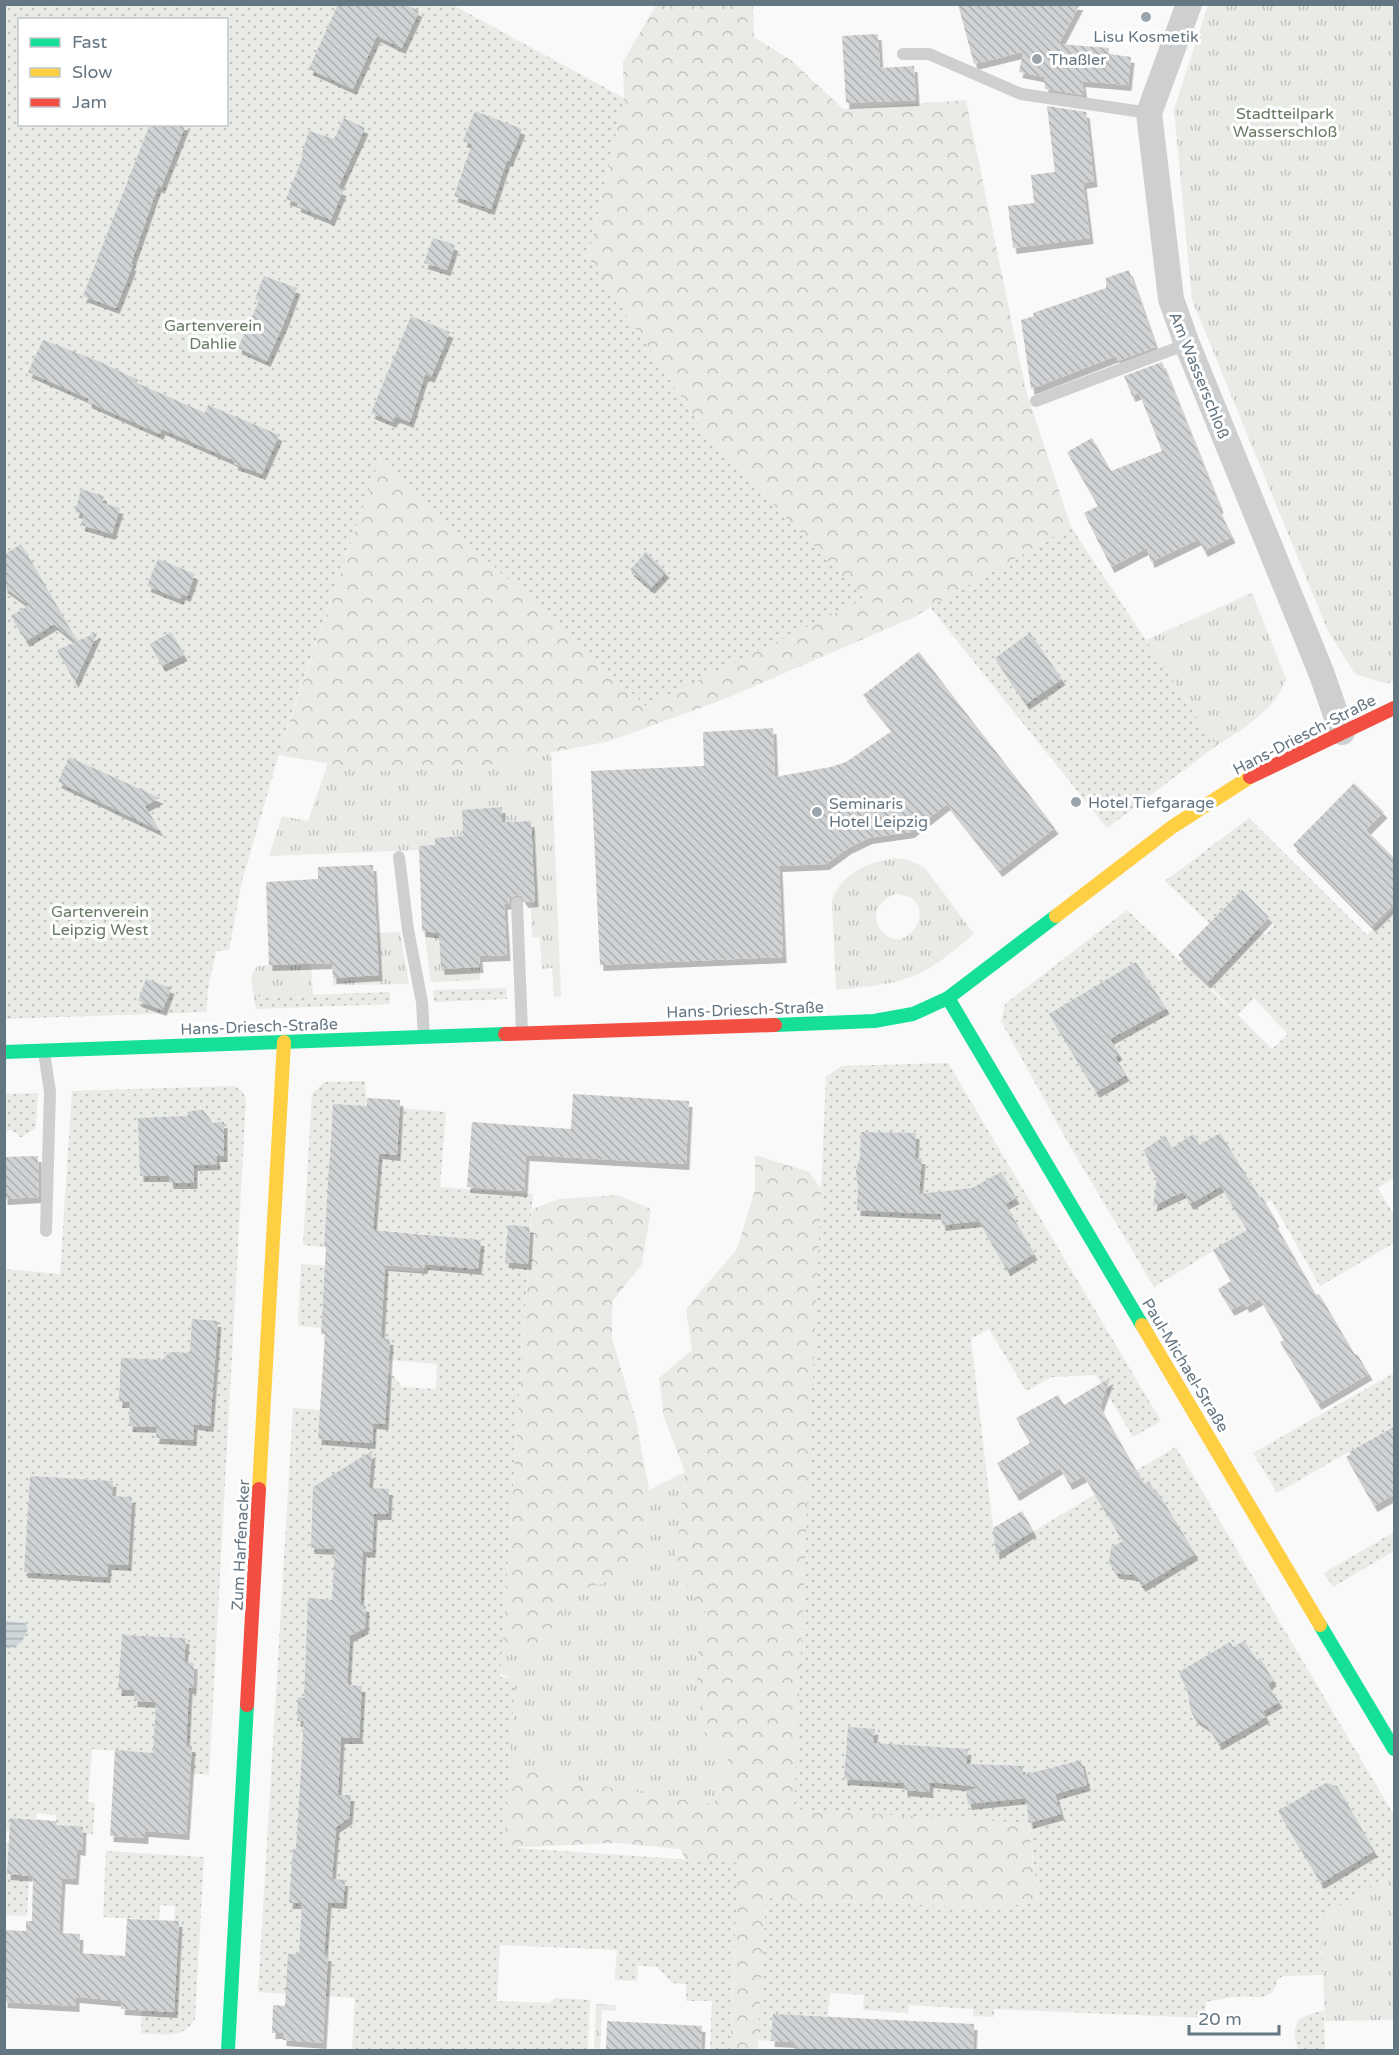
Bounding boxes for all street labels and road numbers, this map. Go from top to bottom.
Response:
street label: Am Wasserschloß [1164,309,1234,442]
street label: Hans-Driesch-Straße [1230,690,1379,780]
street label: Hans-Driesch-Straße [666,997,824,1023]
street label: Hans-Driesch-Straße [180,1014,338,1040]
street label: Paul-Michael-Straße [1137,1295,1233,1436]
street label: Zum Harfenacker [228,1478,254,1611]

